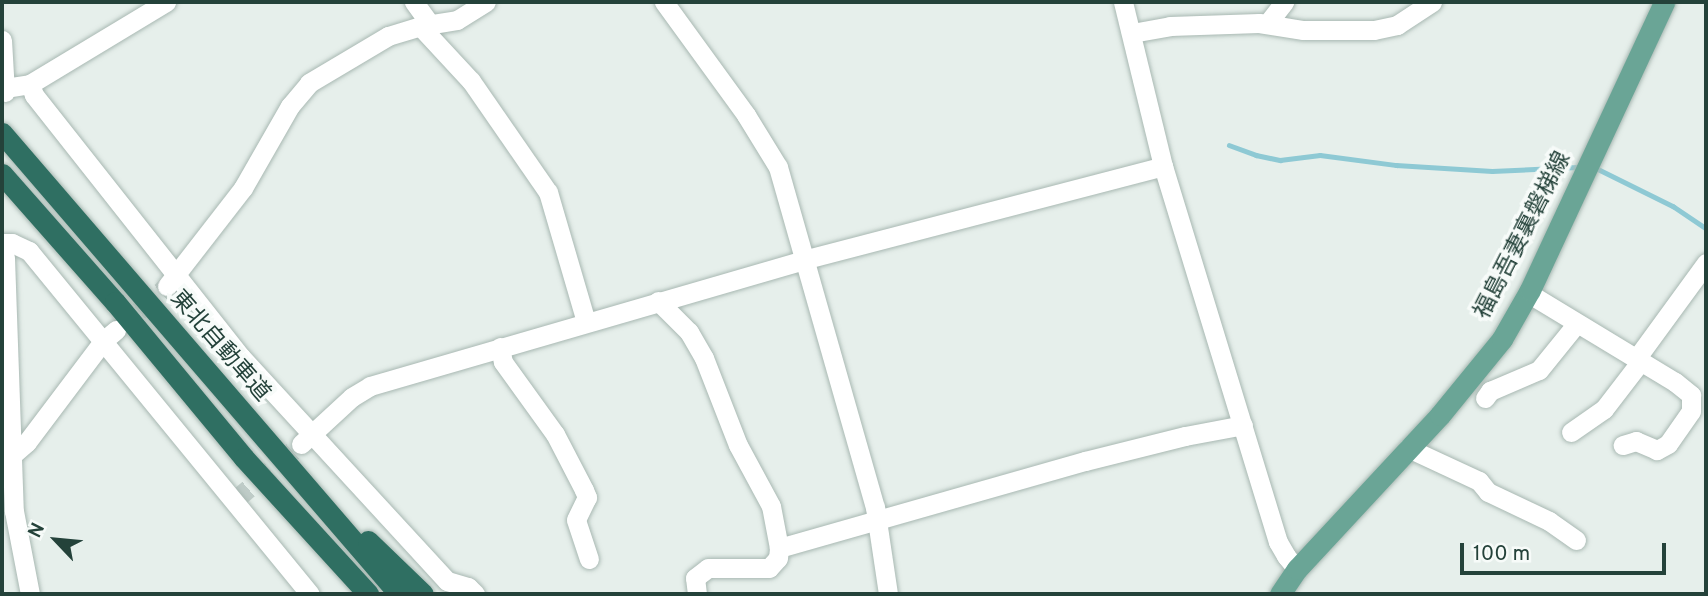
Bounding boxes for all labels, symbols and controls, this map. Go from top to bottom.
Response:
street label: 福島吾妻裏磐梯線 [1470,148,1578,324]
street label: 東北自動車道 [163,286,275,408]
north arrow [21,505,91,575]
text: N [23,519,51,542]
scale bar [1463,530,1670,574]
text: 100 m [1473,541,1530,568]

